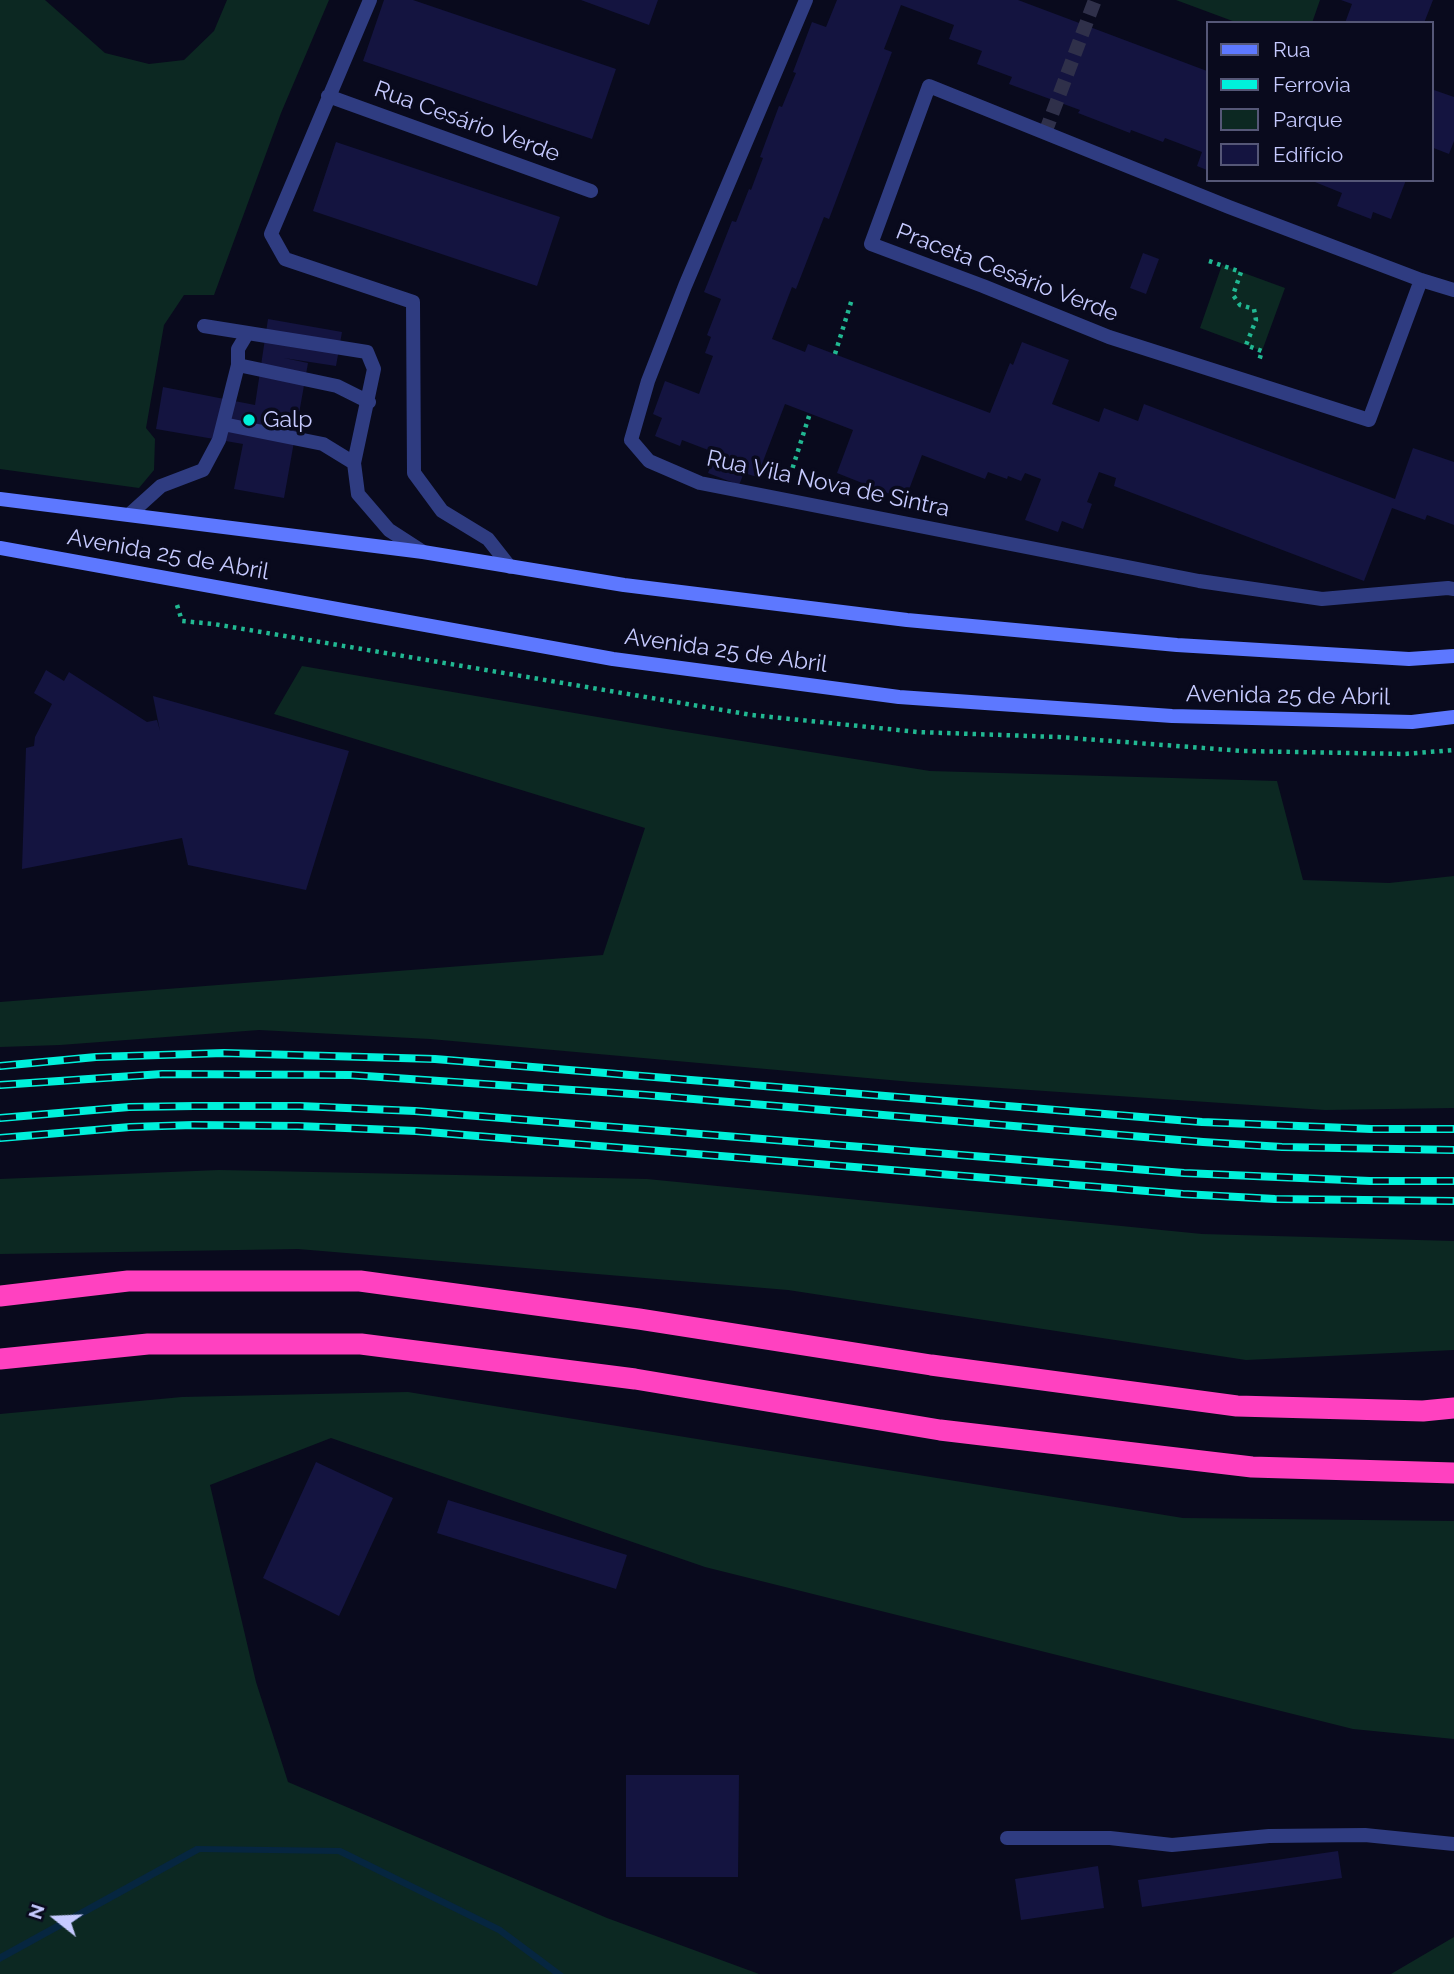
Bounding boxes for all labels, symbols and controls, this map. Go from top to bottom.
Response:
legend [1206,21,1433,182]
text: Rua [1273,37,1310,62]
text: Ferrovia [1273,72,1351,97]
street label: Rua Cesário Verde [370,76,564,168]
text: Parque [1273,107,1342,132]
text: Edifício [1273,142,1343,167]
street label: Praceta Cesário Verde [892,218,1122,328]
place label: Galp [263,406,312,434]
marker: Galp [241,412,257,428]
street label: Rua Vila Nova de Sintra [704,445,952,523]
street label: Avenida 25 de Abril [65,524,271,586]
street label: Avenida 25 de Abril [623,623,829,679]
street label: Avenida 25 de Abril [1186,680,1390,712]
north arrow [21,1883,91,1953]
text: N [23,1901,49,1922]

